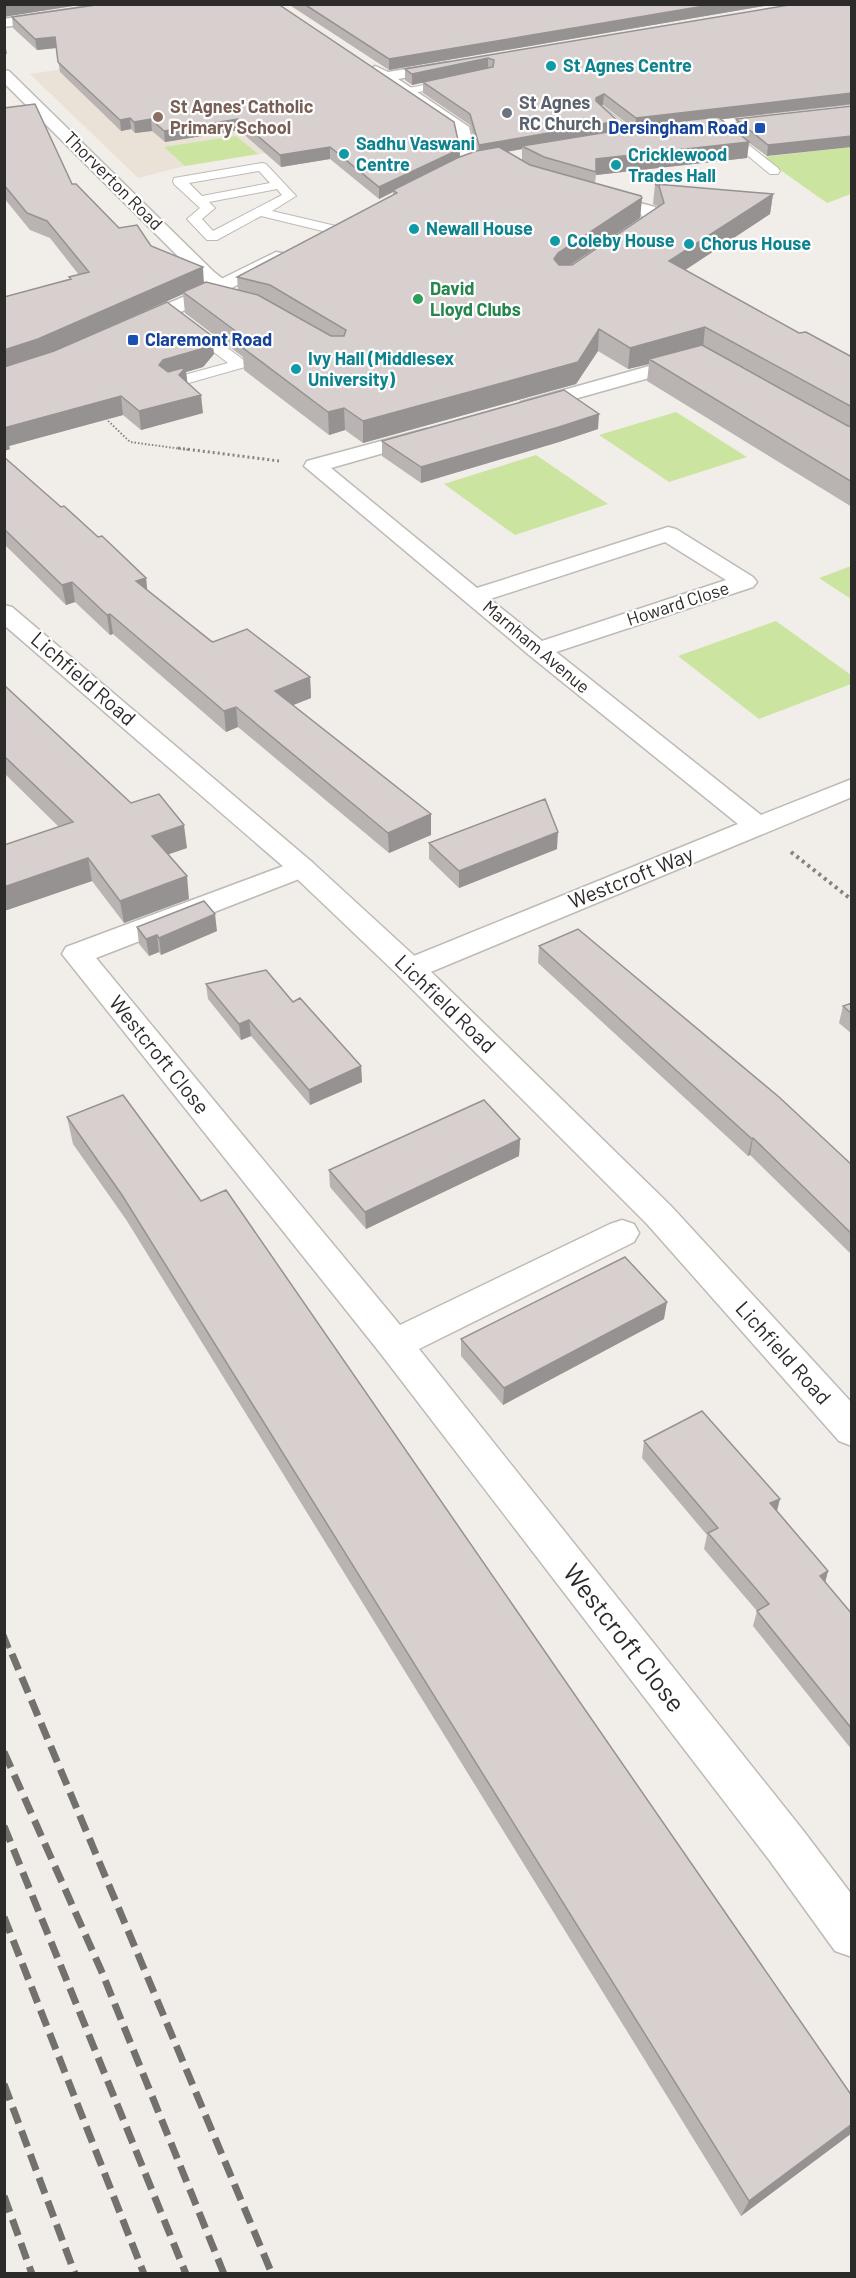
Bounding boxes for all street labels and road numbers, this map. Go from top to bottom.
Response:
street label: Thorverton Road [60,126,168,234]
street label: Howard Close [624,576,732,630]
street label: Marnham Avenue [479,595,595,697]
street label: Lichfield Road [27,626,141,730]
street label: Westcroft Way [564,840,697,913]
street label: Lichfield Road [390,949,502,1057]
street label: Westcroft Close [105,990,216,1118]
street label: Lichfield Road [731,1295,837,1409]
street label: Westcroft Close [558,1557,693,1717]

